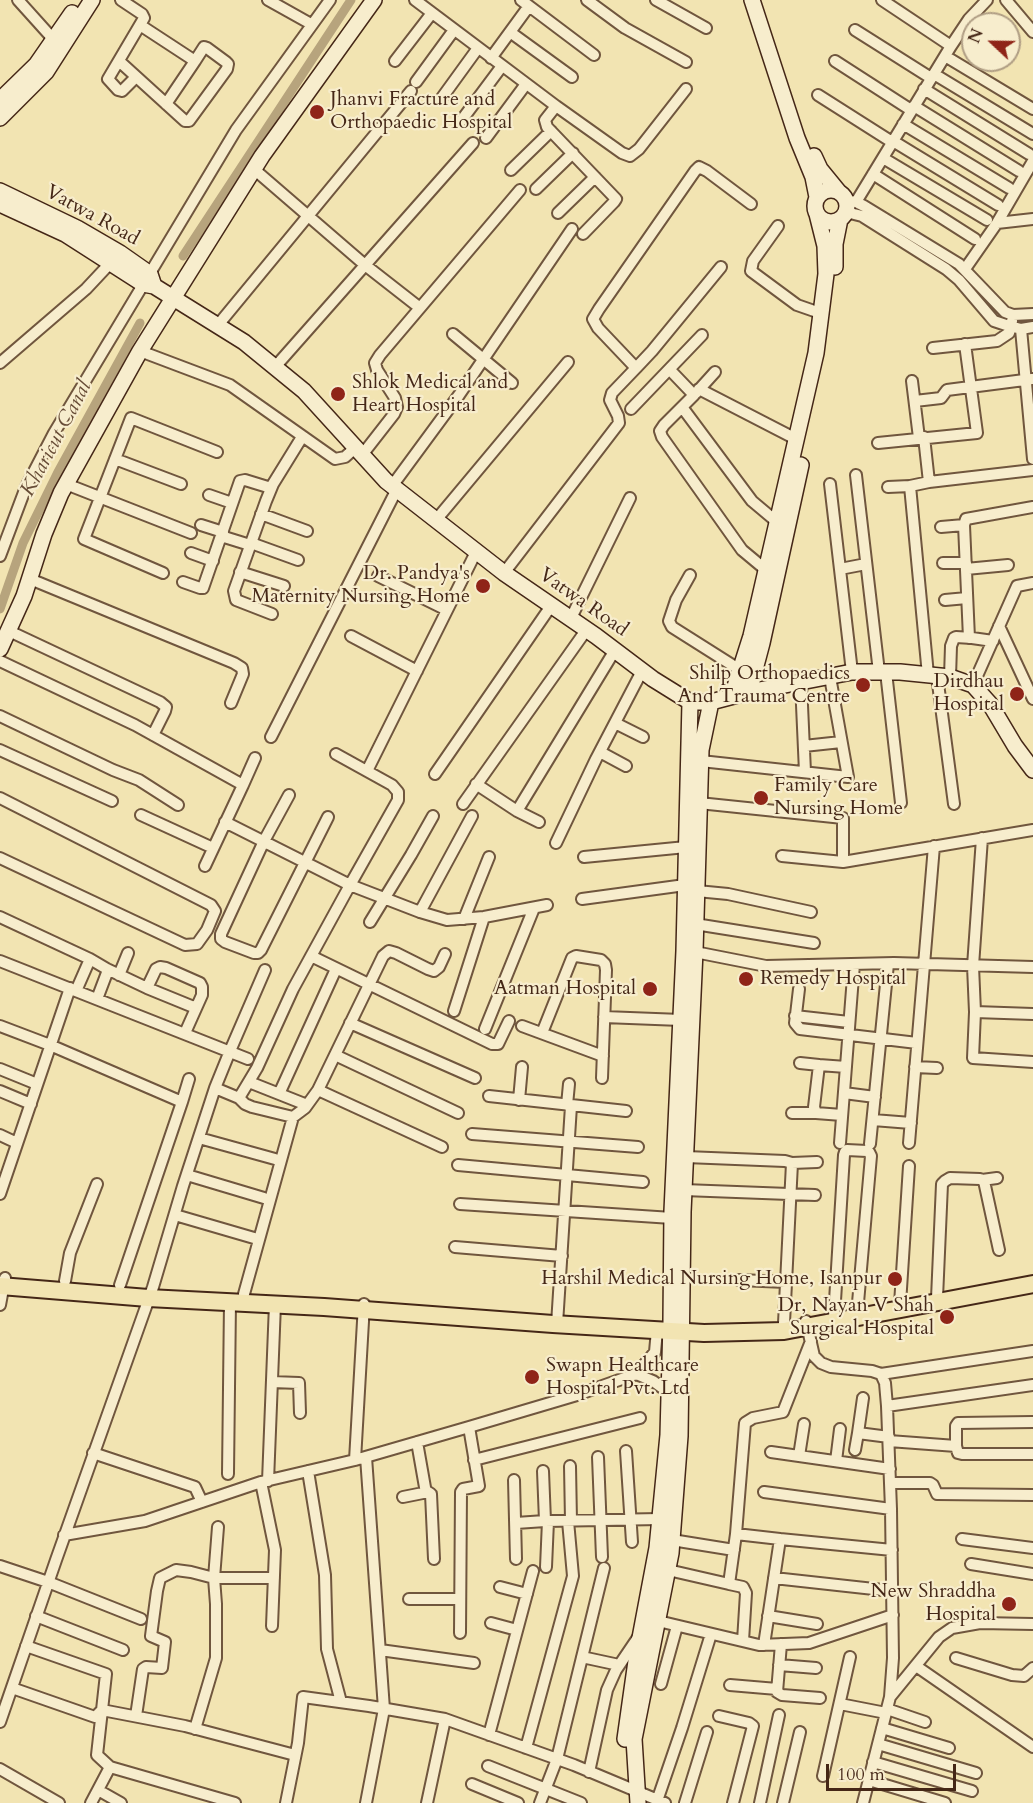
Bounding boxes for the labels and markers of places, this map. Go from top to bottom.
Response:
place label: Jhanvi Fracture and Orthopaedic Hospital [330,88,512,135]
marker: Jhanvi Fracture and Orthopaedic Hospital [308,103,326,121]
place label: Shlok Medical and Heart Hospital [352,371,508,418]
marker: Shlok Medical and Heart Hospital [329,385,347,403]
place label: Dr. Pandya's Maternity Nursing Home [251,562,470,609]
marker: Dr. Pandya's Maternity Nursing Home [474,577,492,595]
place label: Shilp Orthopaedics And Trauma Centre [677,662,850,709]
place label: Dirdhau Hospital [933,670,1004,717]
marker: Shilp Orthopaedics And Trauma Centre [854,676,872,694]
marker: Dirdhau Hospital [1008,685,1026,703]
place label: Family Care Nursing Home [774,774,903,821]
marker: Family Care Nursing Home [752,789,770,807]
place label: Remedy Hospital [760,967,906,991]
marker: Remedy Hospital [737,970,755,988]
place label: Aatman Hospital [494,977,636,1001]
marker: Aatman Hospital [641,980,659,998]
place label: Harshil Medical Nursing Home, Isanpur [541,1267,882,1291]
marker: Harshil Medical Nursing Home, Isanpur [886,1270,904,1288]
place label: Dr, Nayan V Shah Surgical Hospital [778,1294,934,1341]
marker: Dr, Nayan V Shah Surgical Hospital [938,1308,956,1326]
place label: Swapn Healthcare Hospital Pvt. Ltd [546,1354,699,1401]
marker: Swapn Healthcare Hospital Pvt. Ltd [523,1368,541,1386]
place label: New Shraddha Hospital [871,1580,996,1627]
marker: New Shraddha Hospital [1000,1595,1018,1613]

